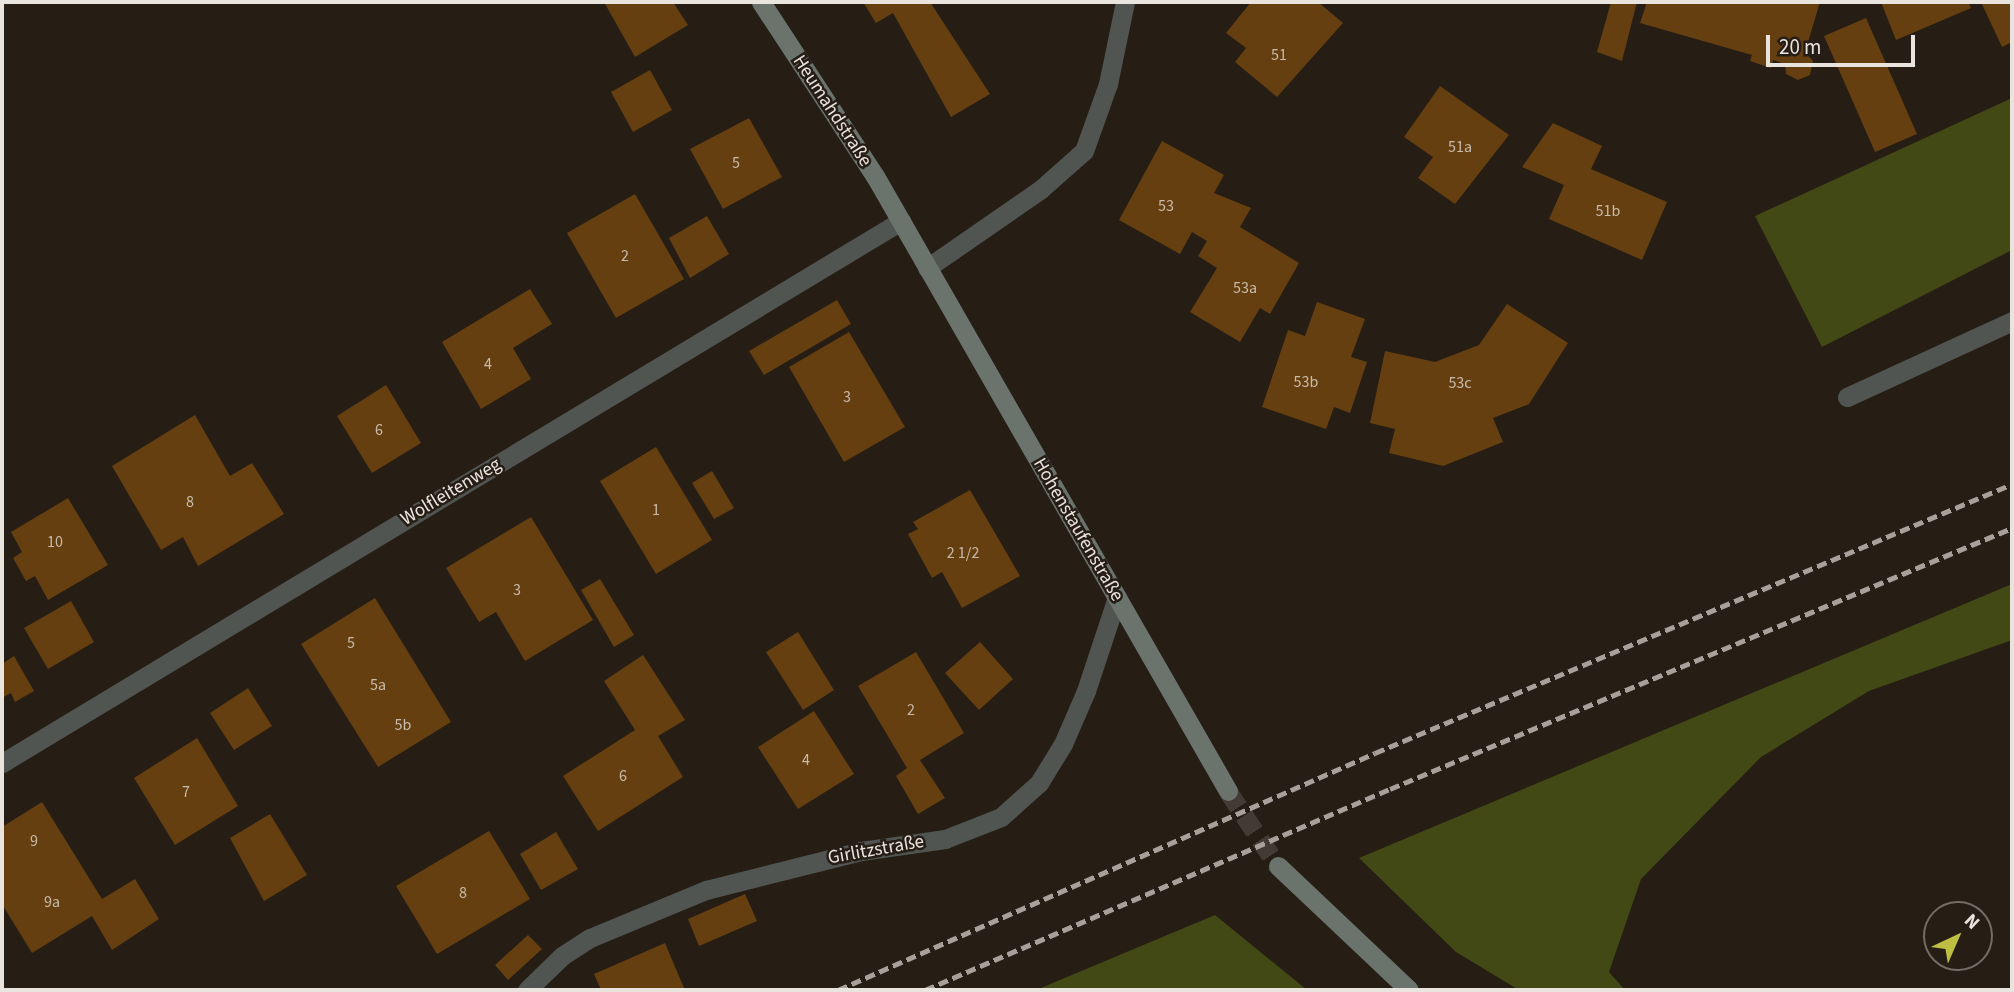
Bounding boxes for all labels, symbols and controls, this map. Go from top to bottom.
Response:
scale bar [1769,21,1918,65]
text: 20 m [1779,32,1821,62]
house number: 51 [1271,45,1287,65]
street label: Heumahdstraße [787,51,877,171]
house number: 51a [1448,137,1472,157]
house number: 5 [732,153,740,173]
house number: 53 [1158,196,1174,216]
house number: 51b [1596,201,1620,221]
house number: 2 [621,246,629,266]
house number: 53a [1233,278,1257,298]
house number: 4 [484,354,492,374]
house number: 53b [1294,372,1318,392]
house number: 53c [1448,373,1472,393]
house number: 3 [843,387,851,407]
house number: 6 [375,420,383,440]
street label: Wolfleitenweg [397,453,505,531]
street label: Hohenstaufenstraße [1028,454,1128,606]
house number: 8 [186,492,194,512]
house number: 1 [652,500,660,520]
house number: 10 [47,532,63,552]
house number: 2 1/2 [947,543,979,563]
house number: 3 [513,580,521,600]
house number: 5 [347,633,355,653]
house number: 5a [370,675,386,695]
house number: 2 [907,700,915,720]
house number: 5b [395,715,411,735]
house number: 4 [802,750,810,770]
house number: 6 [619,766,627,786]
house number: 7 [182,782,190,802]
street label: Girlitzstraße [826,830,926,870]
house number: 9 [30,831,38,851]
house number: 8 [459,883,467,903]
house number: 9a [44,892,60,912]
north arrow [1923,901,1993,971]
text: N [1958,908,1985,936]

